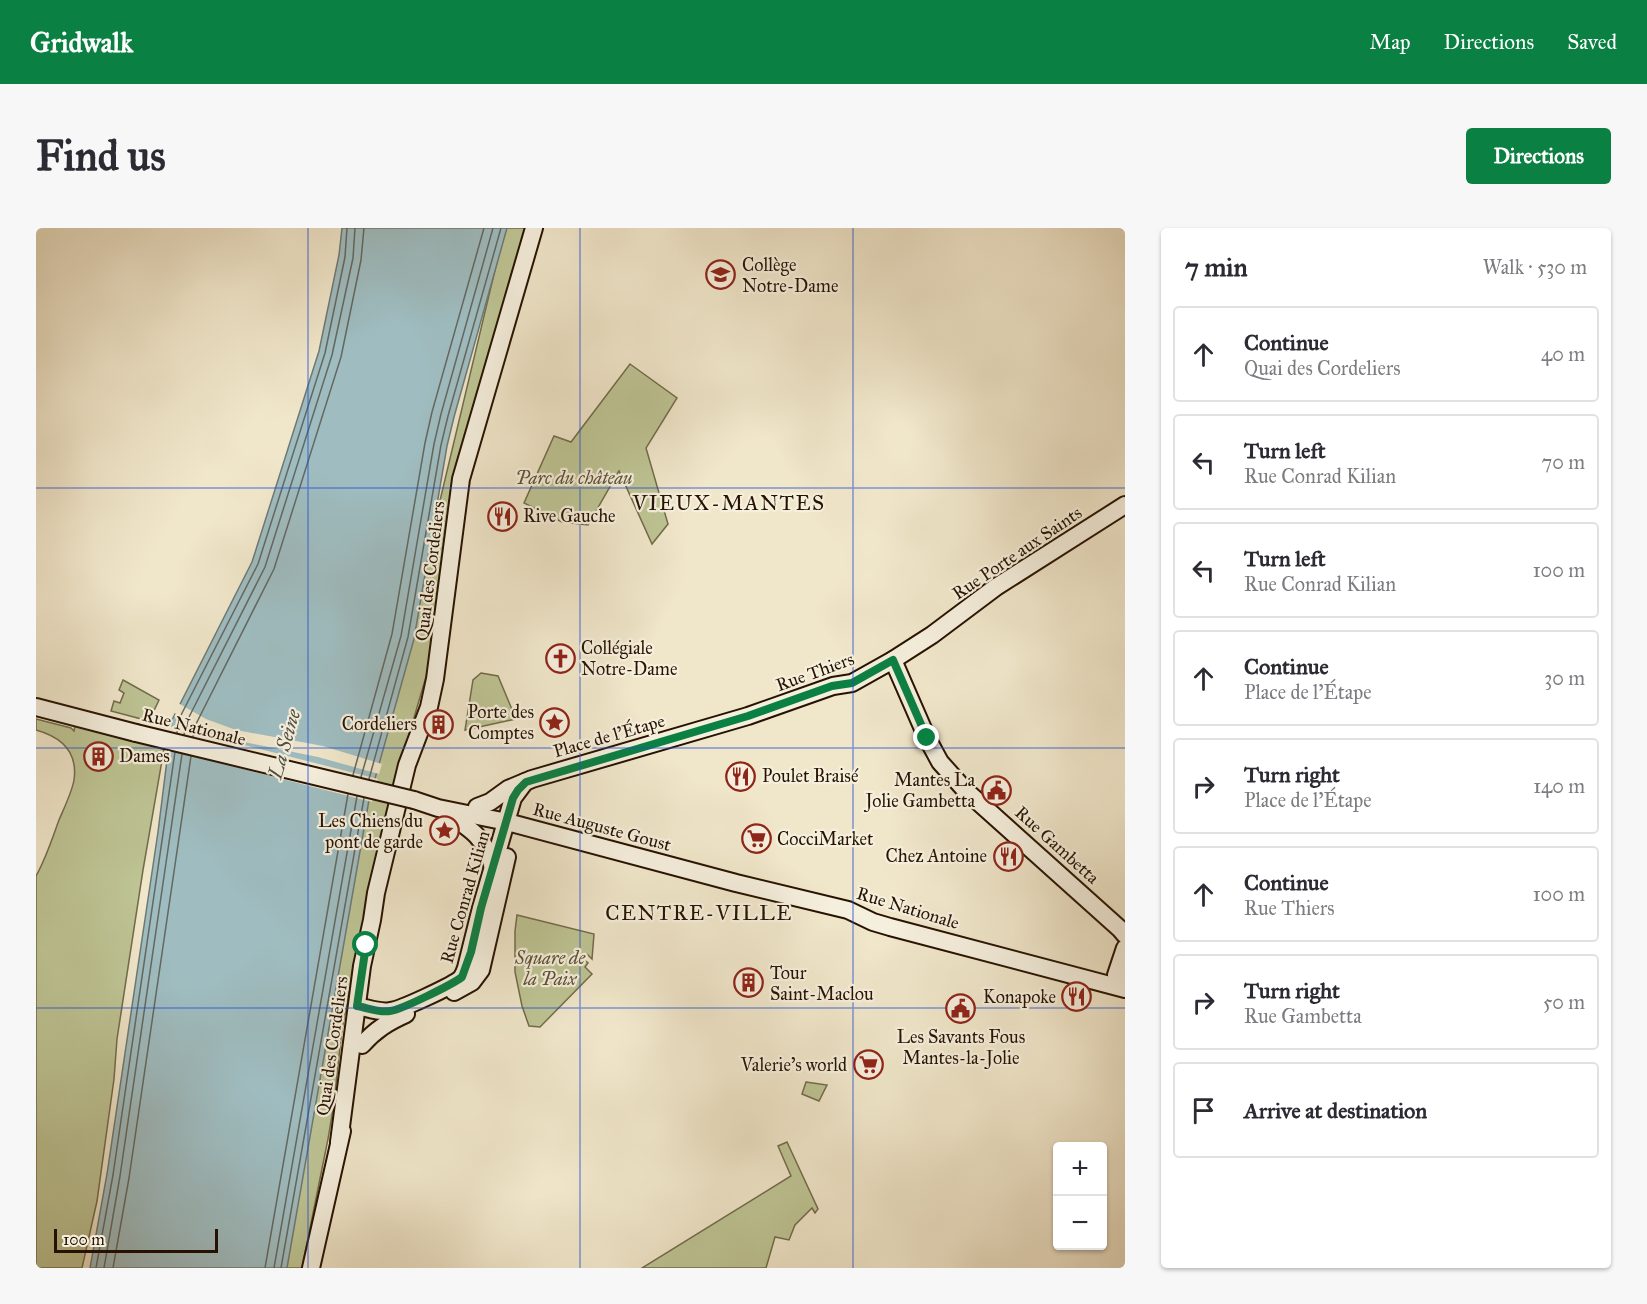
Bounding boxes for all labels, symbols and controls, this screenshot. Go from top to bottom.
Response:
text: Gridwalk [30,25,133,60]
text: Map [1370,29,1411,55]
text: Directions [1444,29,1534,55]
text: Saved [1567,29,1617,55]
button: Directions [1466,128,1611,184]
text: Find us [36,130,166,182]
text: 7 min [1185,251,1248,283]
place label: Collège Notre-Dame [742,254,838,297]
text: Walk · 530 m [1483,255,1587,279]
school or university icon: Collège Notre-Dame [705,259,737,291]
text: Continue [1244,329,1329,356]
icon: ahead [1187,338,1220,371]
text: 40 m [1541,342,1585,366]
text: Quai des Cordeliers [1244,356,1401,380]
text: Turn left [1244,437,1326,464]
icon: left [1187,446,1220,479]
text: 70 m [1542,450,1585,474]
text: Rue Conrad Kilian [1244,464,1396,488]
park label: Parc du château [516,467,632,489]
district label: VIEUX-MANTES [631,490,826,516]
street label: Quai des Cordeliers [410,500,450,642]
restaurant icon: Rive Gauche [486,500,518,532]
street label: Rue Porte aux Saints [948,502,1086,604]
place label: Rive Gauche [523,505,616,527]
text: Turn left [1244,545,1326,572]
icon: left [1187,554,1220,587]
text: 100 m [1533,558,1585,582]
text: Rue Conrad Kilian [1244,572,1396,596]
place label: Collégiale Notre-Dame [581,637,677,680]
church icon: Collégiale Notre-Dame [544,642,576,674]
street label: Rue Thiers [773,648,857,696]
text: Continue [1244,653,1329,680]
icon: ahead [1187,662,1220,695]
text: 30 m [1544,666,1585,690]
text: Place de l'Étape [1244,680,1372,704]
place label: Porte des Comptes [467,701,534,744]
street label: Rue Nationale [140,704,248,750]
water label: La Seine [262,706,305,782]
place icon: Porte des Comptes [539,706,571,738]
building icon: Cordeliers [422,708,454,740]
street label: Place de l'Étape [550,708,667,762]
place label: Cordeliers [342,713,417,735]
route end [913,724,939,750]
building icon: Dames [82,740,114,772]
place label: Dames [119,745,170,767]
restaurant icon: Poulet Braisé [725,760,757,792]
text: Turn right [1244,761,1340,788]
place label: Poulet Braisé [762,765,859,787]
place label: Mantes La Jolie Gambetta [863,769,975,813]
icon: right [1187,770,1220,803]
public building icon: Mantes La Jolie Gambetta [980,774,1012,806]
text: 140 m [1533,774,1585,798]
text: Place de l'Étape [1244,788,1372,812]
street label: Rue Auguste Goust [530,798,674,857]
street label: Rue Gambetta [1010,801,1104,889]
place label: Les Chiens du pont de garde [318,810,423,854]
place icon: Les Chiens du pont de garde [428,815,460,847]
supermarket icon: CocciMarket [740,823,772,855]
street label: Rue Conrad Kilian [436,828,495,966]
place label: CocciMarket [777,828,874,850]
restaurant icon: Chez Antoine [992,840,1024,872]
place label: Chez Antoine [886,845,987,867]
text: Continue [1244,869,1329,896]
icon: ahead [1187,878,1220,911]
street label: Rue Nationale [854,882,962,934]
text: 100 m [1533,882,1585,906]
text: Rue Thiers [1244,896,1335,920]
district label: CENTRE-VILLE [605,900,793,926]
route start [352,931,378,957]
park label: Square de la Paix [514,947,586,990]
place label: Tour Saint-Maclou [770,962,874,1005]
building icon: Tour Saint-Maclou [733,967,765,999]
street label: Quai des Cordeliers [311,975,353,1117]
text: Turn right [1244,977,1340,1004]
restaurant icon: Konapoke [1061,981,1093,1013]
place label: Konapoke [983,986,1056,1008]
icon: right [1187,986,1220,1019]
text: 50 m [1543,990,1585,1014]
public building icon: Les Savants Fous Mantes-la-Jolie [945,992,977,1024]
text: Rue Gambetta [1244,1004,1362,1028]
place label: Les Savants Fous Mantes-la-Jolie [897,1026,1025,1070]
supermarket icon: Valerie's world [852,1049,884,1081]
place label: Valerie's world [740,1054,847,1076]
icon: arrive [1187,1094,1220,1127]
text: Arrive at destination [1244,1097,1427,1124]
map controls [1053,1142,1107,1250]
button: + [1053,1142,1107,1196]
button: − [1053,1196,1107,1250]
scale bar [54,1226,218,1254]
text: 100 m [63,1230,105,1249]

